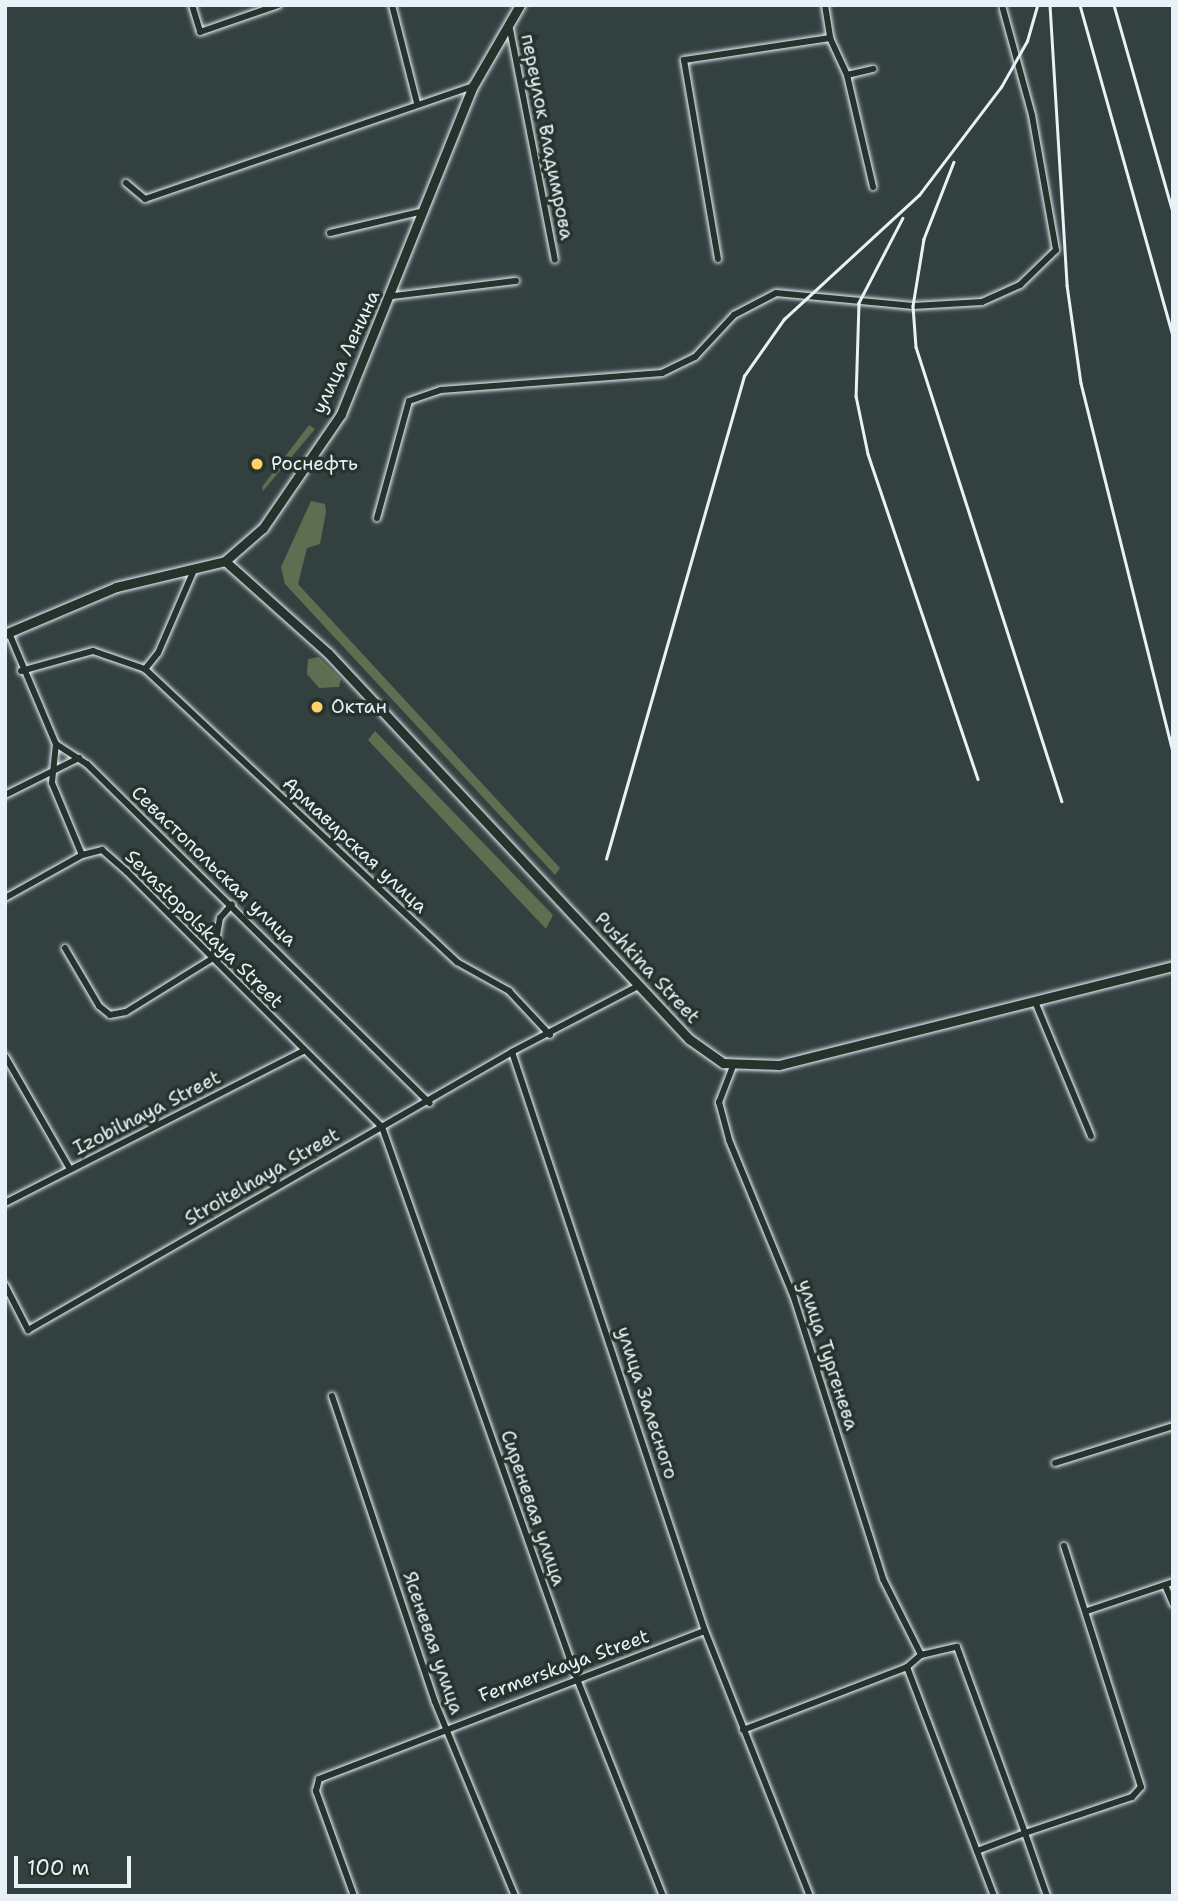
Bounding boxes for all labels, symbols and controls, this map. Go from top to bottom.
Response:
street label: переулок Владимрова [516,32,578,242]
street label: улица Ленина [307,287,385,417]
place label: Роснефть [271,453,358,475]
marker: Роснефть [249,456,265,472]
place label: Октан [331,696,387,718]
marker: Октан [309,699,325,715]
street label: Армавирская улица [278,772,432,918]
street label: Севастопольская улица [127,781,301,951]
street label: Sevastopolskaya Street [120,845,288,1013]
street label: Pushkina Street [590,908,704,1028]
street label: Izobilnaya Street [70,1066,224,1160]
street label: Stroitelnaya Street [181,1123,343,1231]
street label: улица Тургенева [793,1277,863,1433]
street label: улица Залесного [612,1324,682,1482]
street label: Сиреневая улица [496,1427,570,1589]
street label: Ясеневая улица [398,1569,468,1717]
street label: Fermerskaya Street [476,1625,652,1707]
scale bar [18,1842,135,1886]
text: 100 m [27,1854,90,1882]

